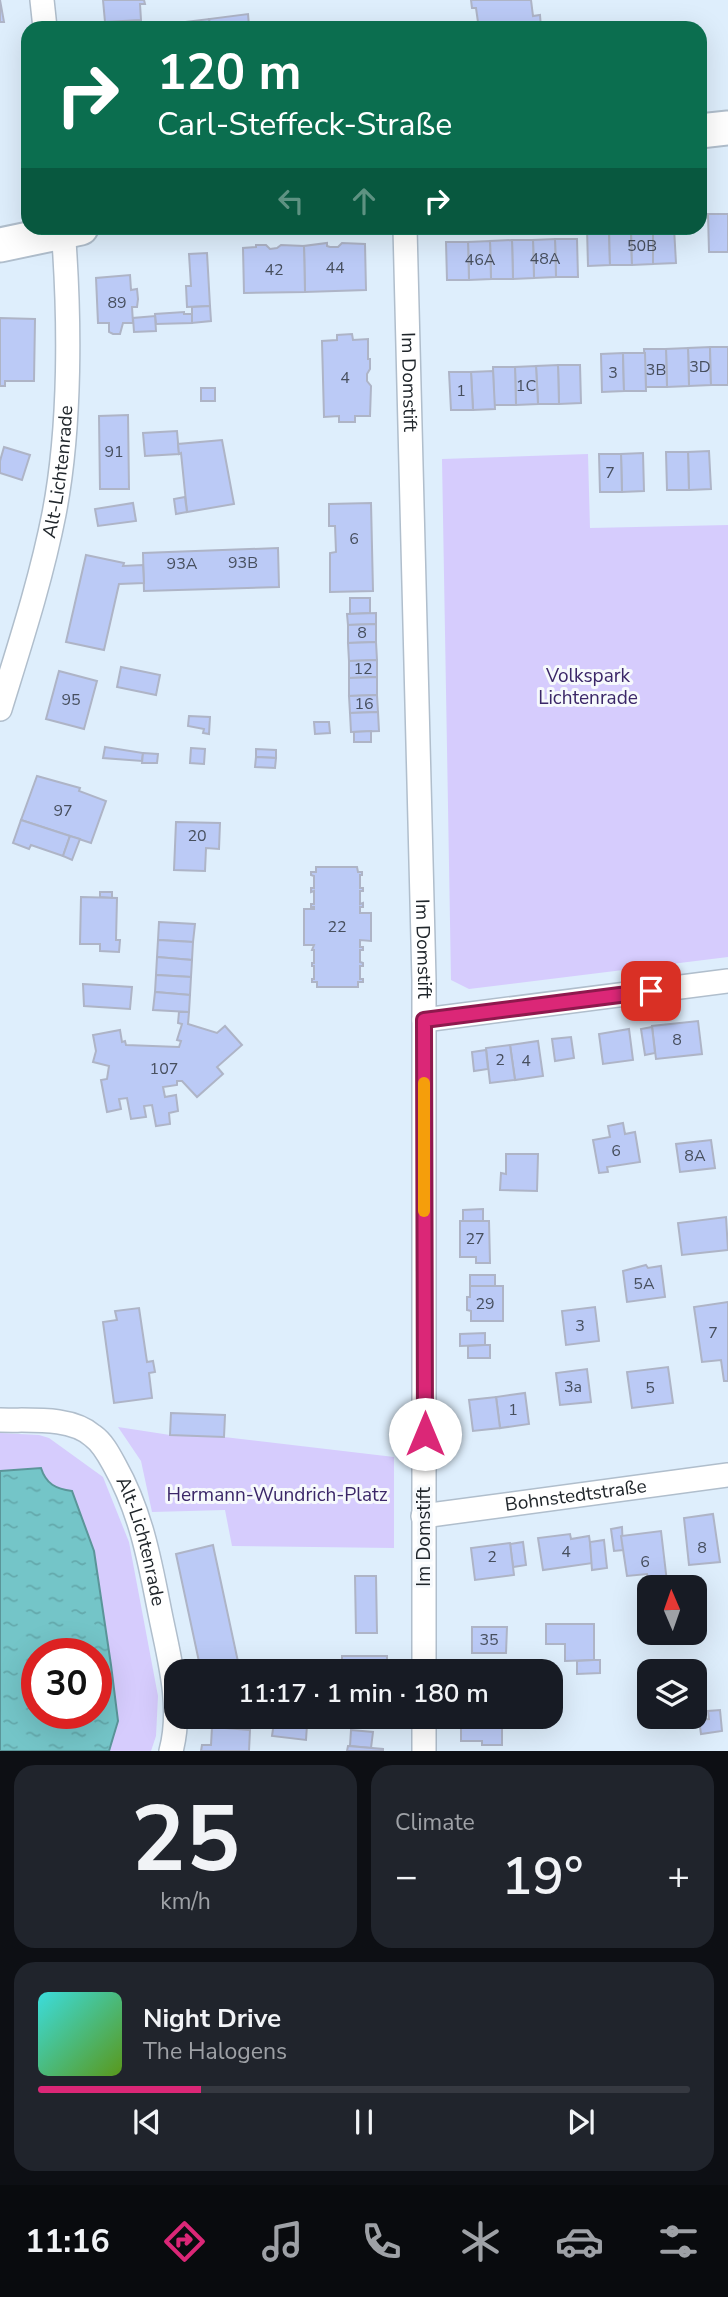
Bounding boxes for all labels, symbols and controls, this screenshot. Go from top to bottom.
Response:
text: 120 m [157,39,301,106]
icon: right [42,49,133,140]
text: Carl-Steffeck-Straße [157,103,452,146]
icon: left [272,182,310,220]
icon: ahead [345,182,383,220]
icon: right [418,182,456,220]
house number: 50B [627,235,657,257]
house number: 48A [530,248,561,270]
house number: 46A [465,249,496,271]
house number: 44 [325,257,345,279]
house number: 42 [264,259,284,281]
house number: 89 [107,292,127,314]
street label: Im Domstift [395,332,423,432]
house number: 3D [689,356,711,378]
house number: 3B [646,359,666,381]
house number: 3 [608,362,618,384]
house number: 4 [340,367,350,389]
house number: 1C [516,375,536,397]
house number: 1 [456,380,466,402]
street label: Alt-Lichtenrade [36,405,79,541]
house number: 91 [104,441,124,463]
house number: 7 [605,462,615,484]
house number: 6 [349,528,359,550]
house number: 93B [228,552,258,574]
house number: 93A [167,553,198,575]
house number: 8 [357,622,367,644]
house number: 12 [353,658,373,680]
park label: Volkspark Lichtenrade [538,663,638,711]
house number: 95 [61,689,81,711]
house number: 16 [354,693,374,715]
house number: 97 [53,800,73,822]
house number: 20 [187,825,207,847]
street label: Im Domstift [409,899,437,999]
house number: 22 [327,916,347,938]
pin [621,961,681,1021]
icon: arrive [632,972,670,1010]
house number: 8 [672,1029,682,1051]
house number: 2 [495,1049,505,1071]
house number: 4 [521,1050,531,1072]
house number: 107 [150,1058,178,1080]
house number: 6 [611,1140,621,1162]
house number: 8A [684,1145,706,1167]
house number: 27 [465,1228,485,1250]
house number: 5A [633,1273,655,1295]
house number: 29 [475,1293,495,1315]
house number: 3 [575,1315,585,1337]
house number: 7 [708,1322,718,1344]
house number: 3a [564,1376,582,1398]
house number: 5 [645,1377,655,1399]
position arrow [388,1397,462,1471]
house number: 1 [508,1399,518,1421]
street label: Alt-Lichtenrade [110,1472,171,1608]
street label: Bohnstedtstraße [503,1473,648,1518]
park label: Hermann-Wundrich-Platz [167,1482,388,1508]
street label: Im Domstift [411,1487,437,1587]
house number: 8 [697,1537,707,1559]
house number: 4 [561,1541,571,1563]
house number: 2 [487,1546,497,1568]
house number: 6 [640,1551,650,1573]
north arrow [637,1575,707,1645]
map controls [637,1575,707,1729]
house number: 35 [479,1629,499,1651]
speed limit sign: 30 [21,1638,112,1729]
button: layers [637,1659,707,1729]
text: 11:17 · 1 min · 180 m [238,1676,489,1711]
text: 25 [131,1778,240,1902]
text: Climate [395,1807,475,1838]
text: 19° [502,1841,583,1912]
text: − [395,1851,418,1902]
text: + [667,1851,690,1902]
text: km/h [160,1886,211,1917]
text: Night Drive [143,2001,281,2036]
text: The Halogens [143,2036,287,2067]
icon: previous [128,2103,166,2141]
icon: pause [345,2103,383,2141]
icon: next [562,2103,600,2141]
icon: directions [160,2217,209,2266]
icon: music [258,2217,307,2266]
icon: phone [357,2217,406,2266]
icon: climate [456,2217,505,2266]
icon: car [555,2217,604,2266]
icon: filters [654,2217,703,2266]
text: 11:16 [25,2220,110,2263]

